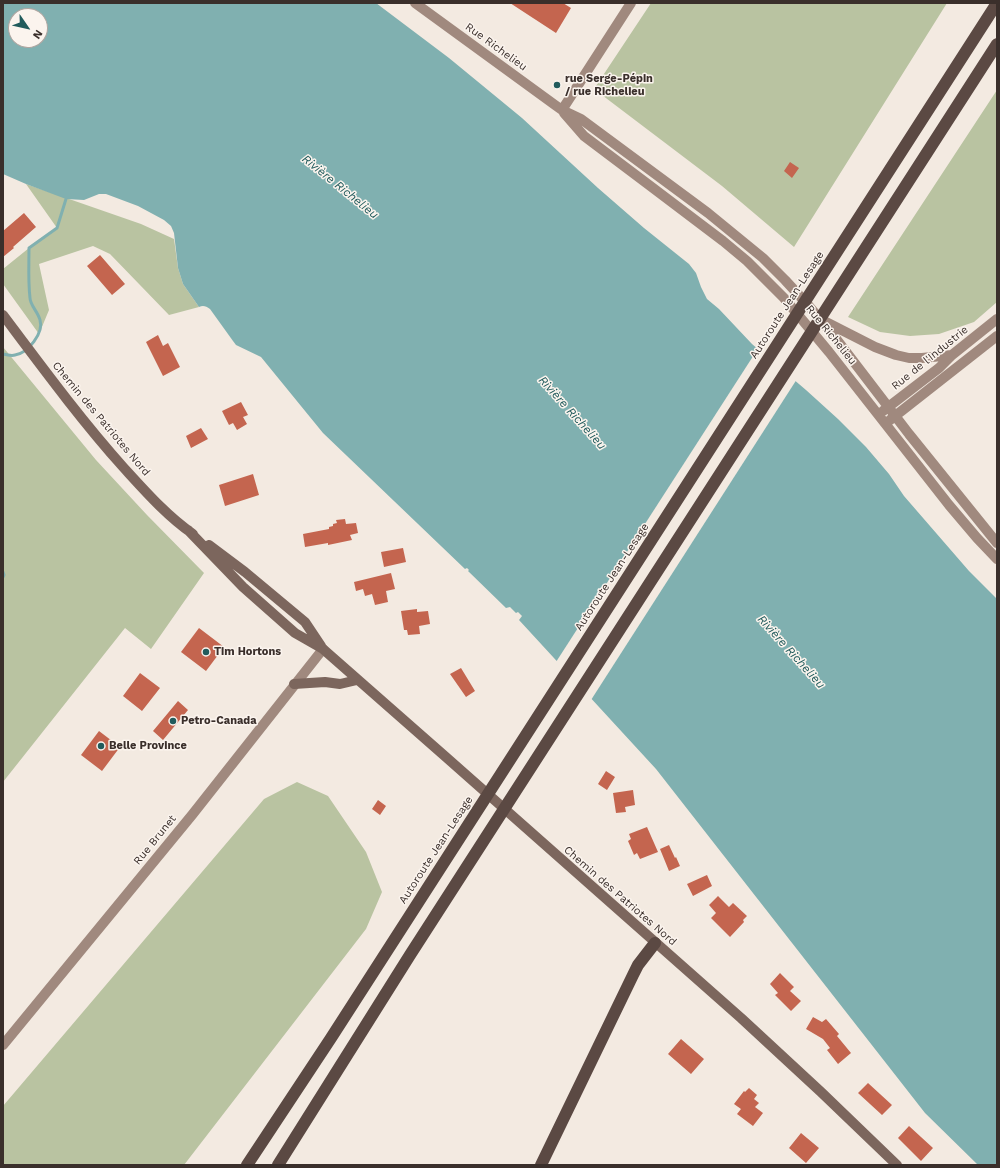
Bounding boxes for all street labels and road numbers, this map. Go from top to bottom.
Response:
street label: Rue Richelieu [463,20,529,74]
street label: Autoroute Jean-Lesage [747,249,827,361]
street label: Rue Richelieu [803,302,859,368]
street label: Rue de l'Industrie [889,323,971,393]
street label: Chemin des Patriotes Nord [49,359,153,479]
street label: Autoroute Jean-Lesage [572,521,652,633]
street label: Autoroute Jean-Lesage [396,794,476,906]
street label: Rue Brunet [131,812,179,868]
street label: Chemin des Patriotes Nord [561,843,679,949]

